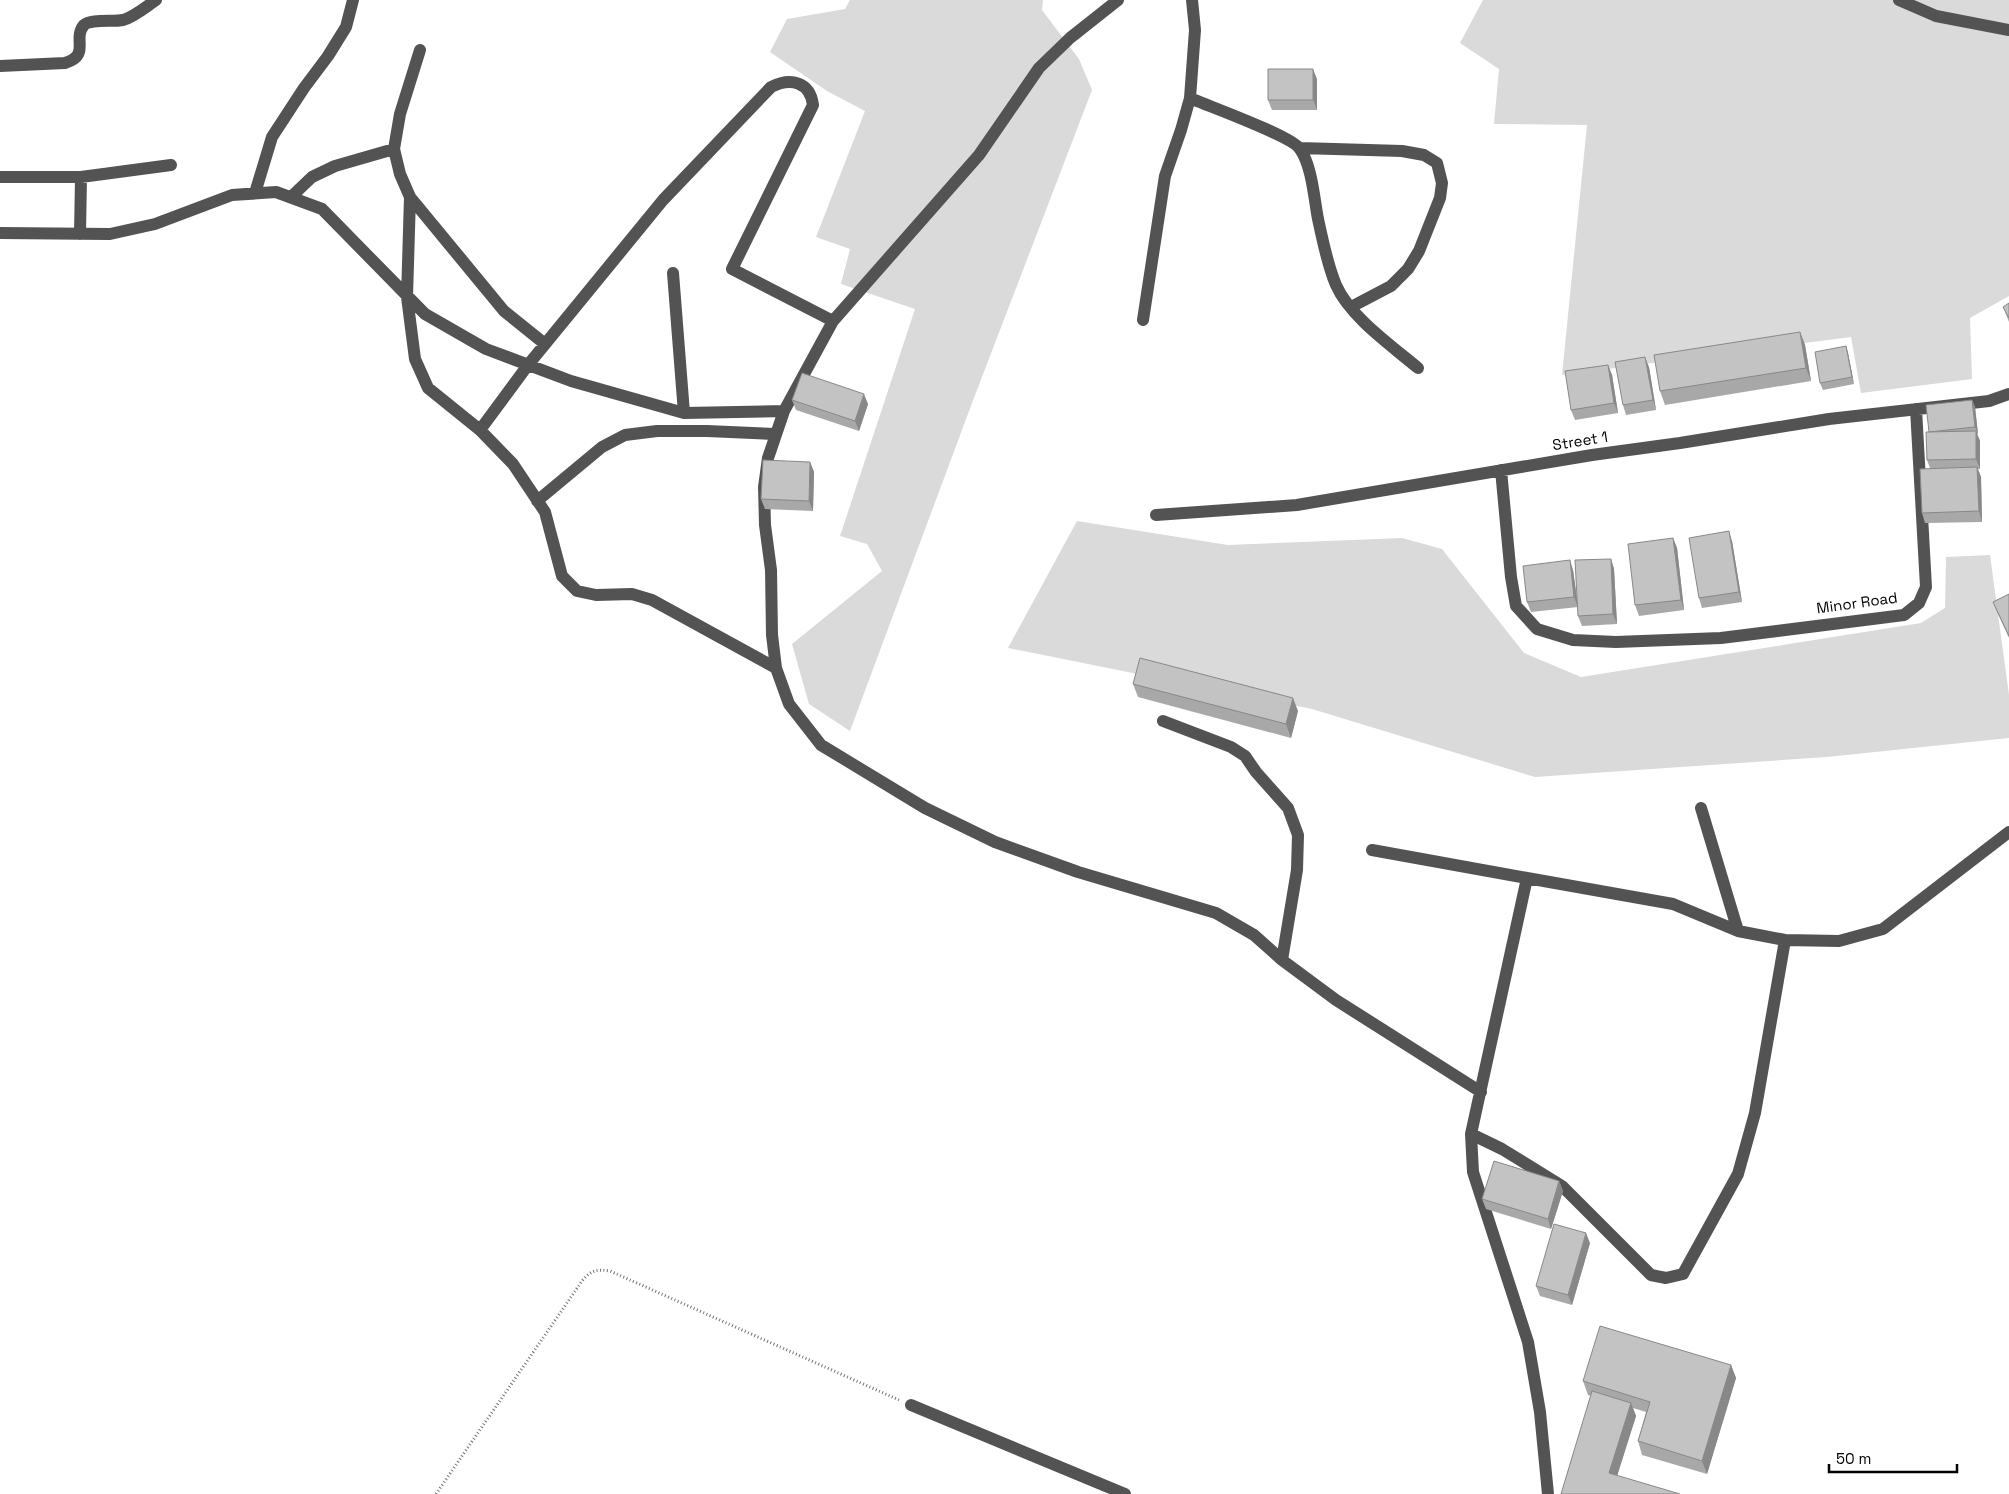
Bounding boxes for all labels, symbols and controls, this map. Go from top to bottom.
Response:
street label: Street 1 [1551,427,1609,454]
street label: Minor Road [1815,587,1899,618]
scale bar [1829,1442,1956,1474]
text: 50 m [1836,1449,1871,1468]

